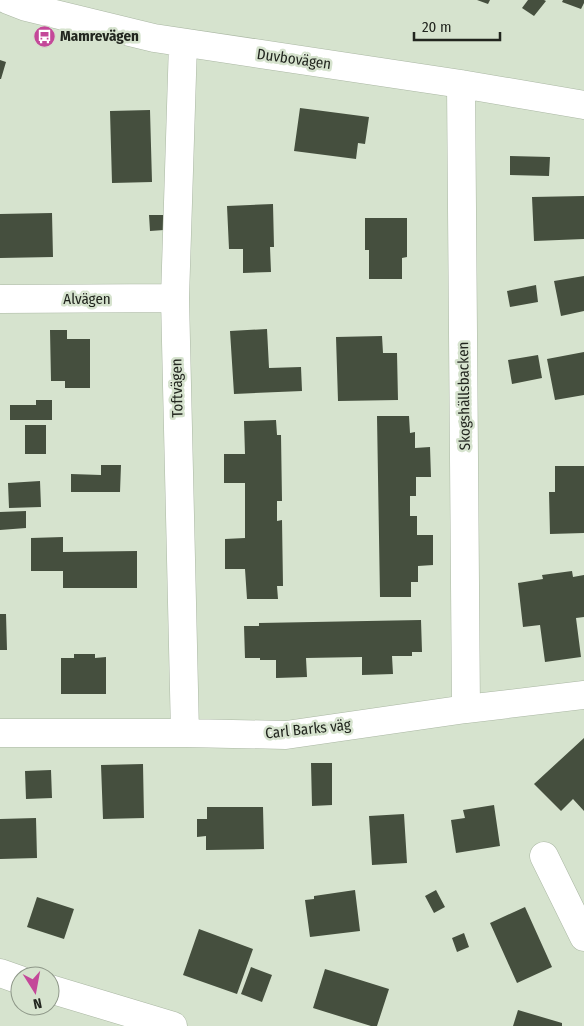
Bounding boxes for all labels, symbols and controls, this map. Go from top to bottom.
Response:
scale bar [414,10,500,42]
text: 20 m [422,18,452,36]
bus stop icon: Mamrevägen [32,24,56,48]
place label: Mamrevägen [60,27,139,45]
street label: Duvbovägen [256,45,332,73]
street label: Alvägen [63,290,111,308]
street label: Skogshällsbacken [454,341,474,451]
street label: Toftvägen [167,358,187,418]
street label: Carl Barks väg [264,716,352,742]
north arrow [10,966,60,1016]
text: N [32,994,43,1012]

